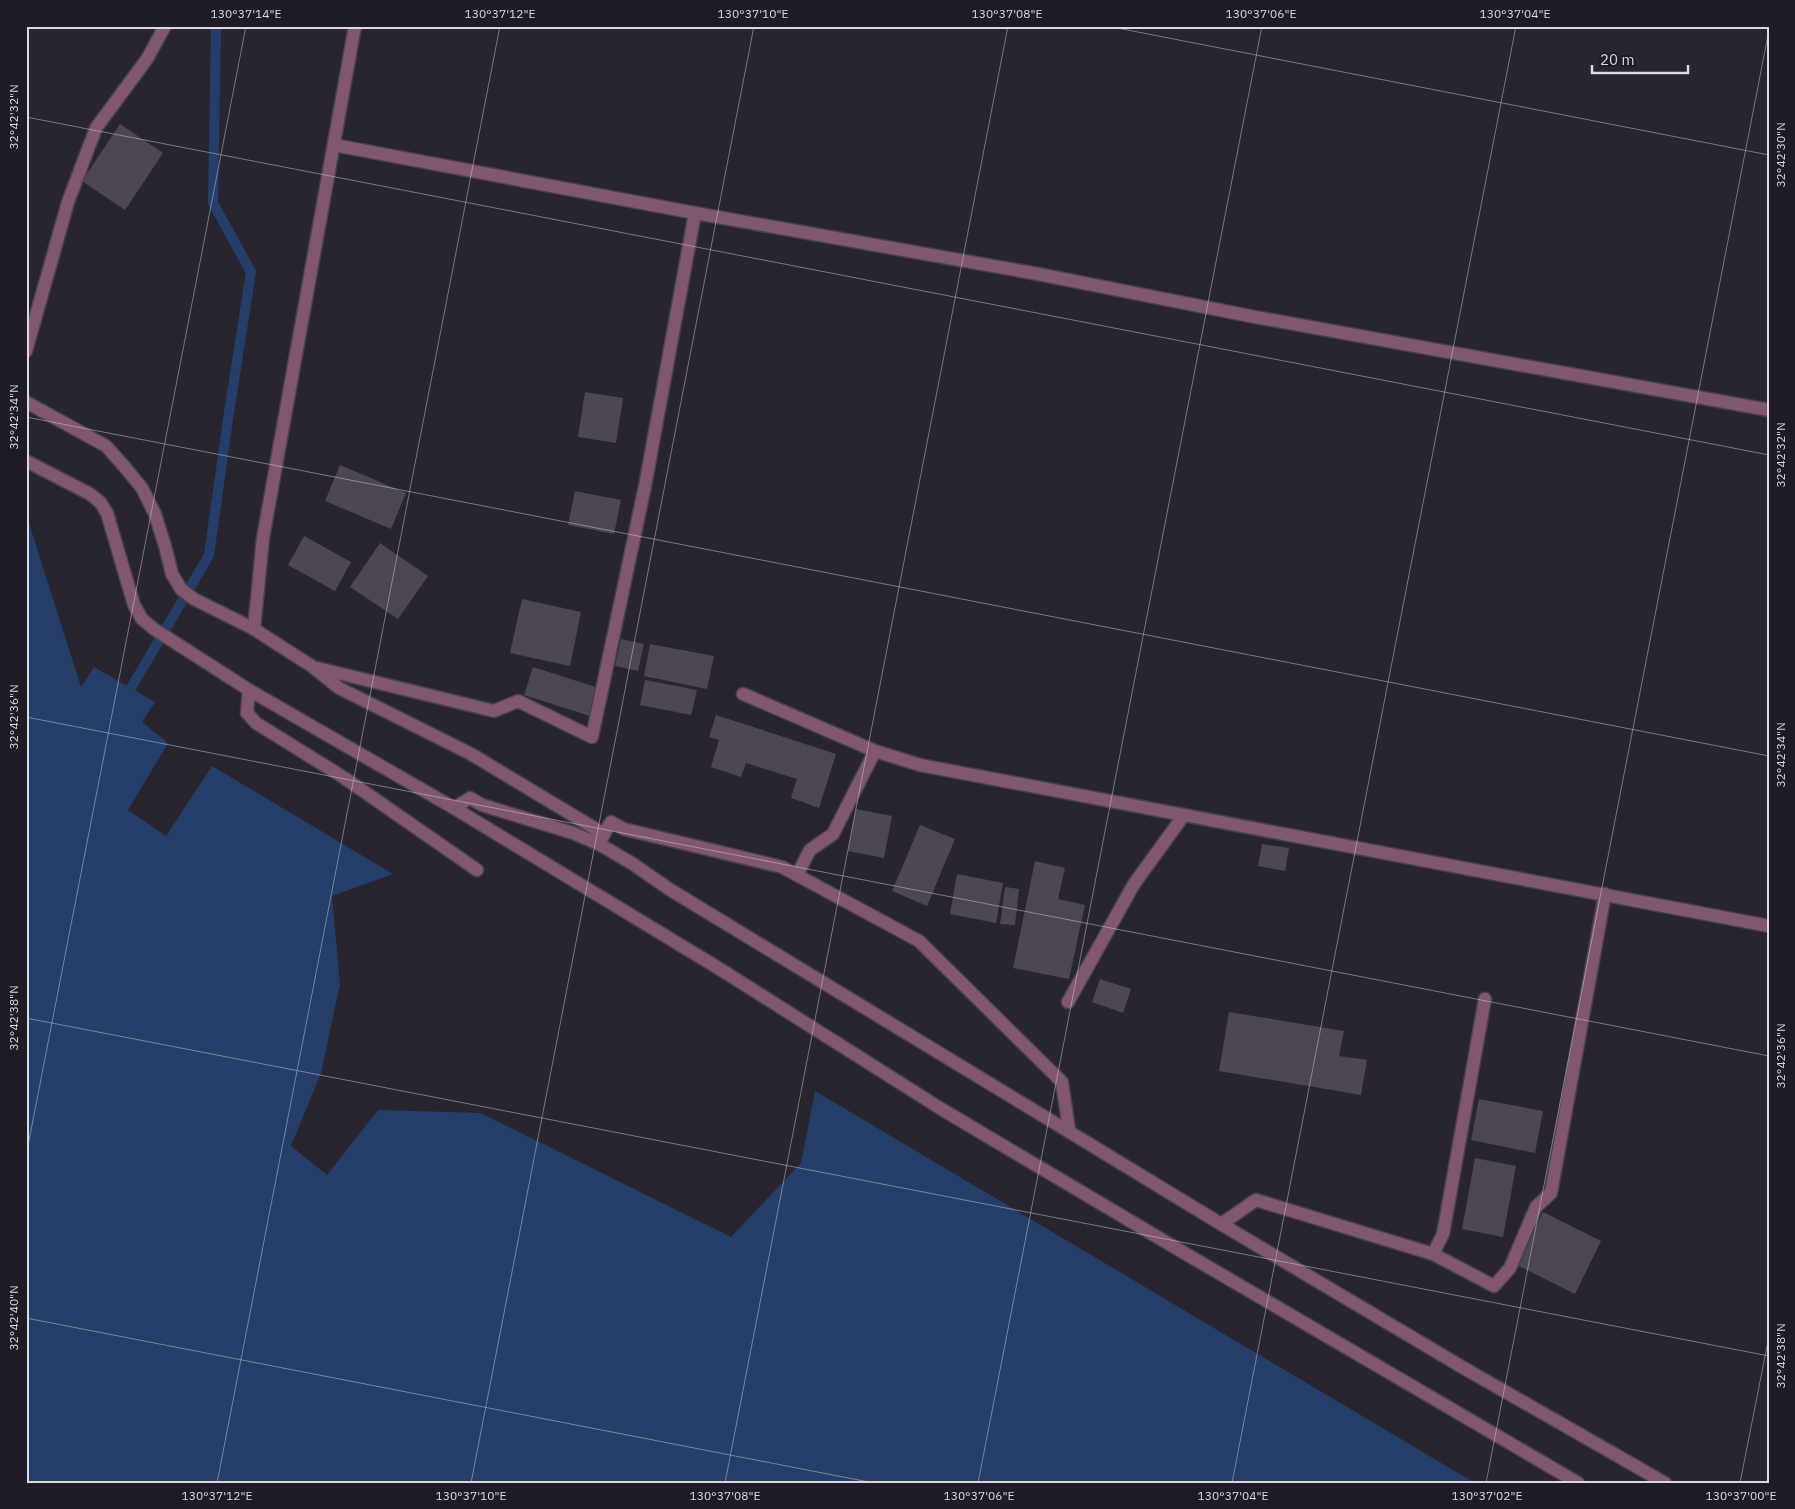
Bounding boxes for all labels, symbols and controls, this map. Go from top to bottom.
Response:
text: 130°37'14"E [211,6,281,21]
text: 130°37'12"E [465,6,535,21]
text: 130°37'10"E [718,6,788,21]
text: 130°37'08"E [972,6,1042,21]
text: 130°37'06"E [1226,6,1296,21]
text: 130°37'04"E [1480,6,1550,21]
scale bar [1592,42,1689,74]
text: 20 m [1600,50,1635,69]
text: 32°42'32"N [6,84,21,150]
text: 32°42'30"N [1773,122,1788,188]
text: 32°42'34"N [6,384,21,450]
text: 32°42'32"N [1773,422,1788,488]
text: 32°42'36"N [6,684,21,750]
text: 32°42'34"N [1773,722,1788,788]
text: 32°42'38"N [6,985,21,1051]
text: 32°42'36"N [1773,1023,1788,1089]
text: 32°42'40"N [6,1285,21,1351]
text: 32°42'38"N [1773,1323,1788,1389]
text: 130°37'12"E [182,1488,252,1503]
text: 130°37'10"E [436,1488,506,1503]
text: 130°37'08"E [690,1488,760,1503]
text: 130°37'06"E [944,1488,1014,1503]
text: 130°37'04"E [1198,1488,1268,1503]
text: 130°37'02"E [1452,1488,1522,1503]
text: 130°37'00"E [1706,1488,1776,1503]

